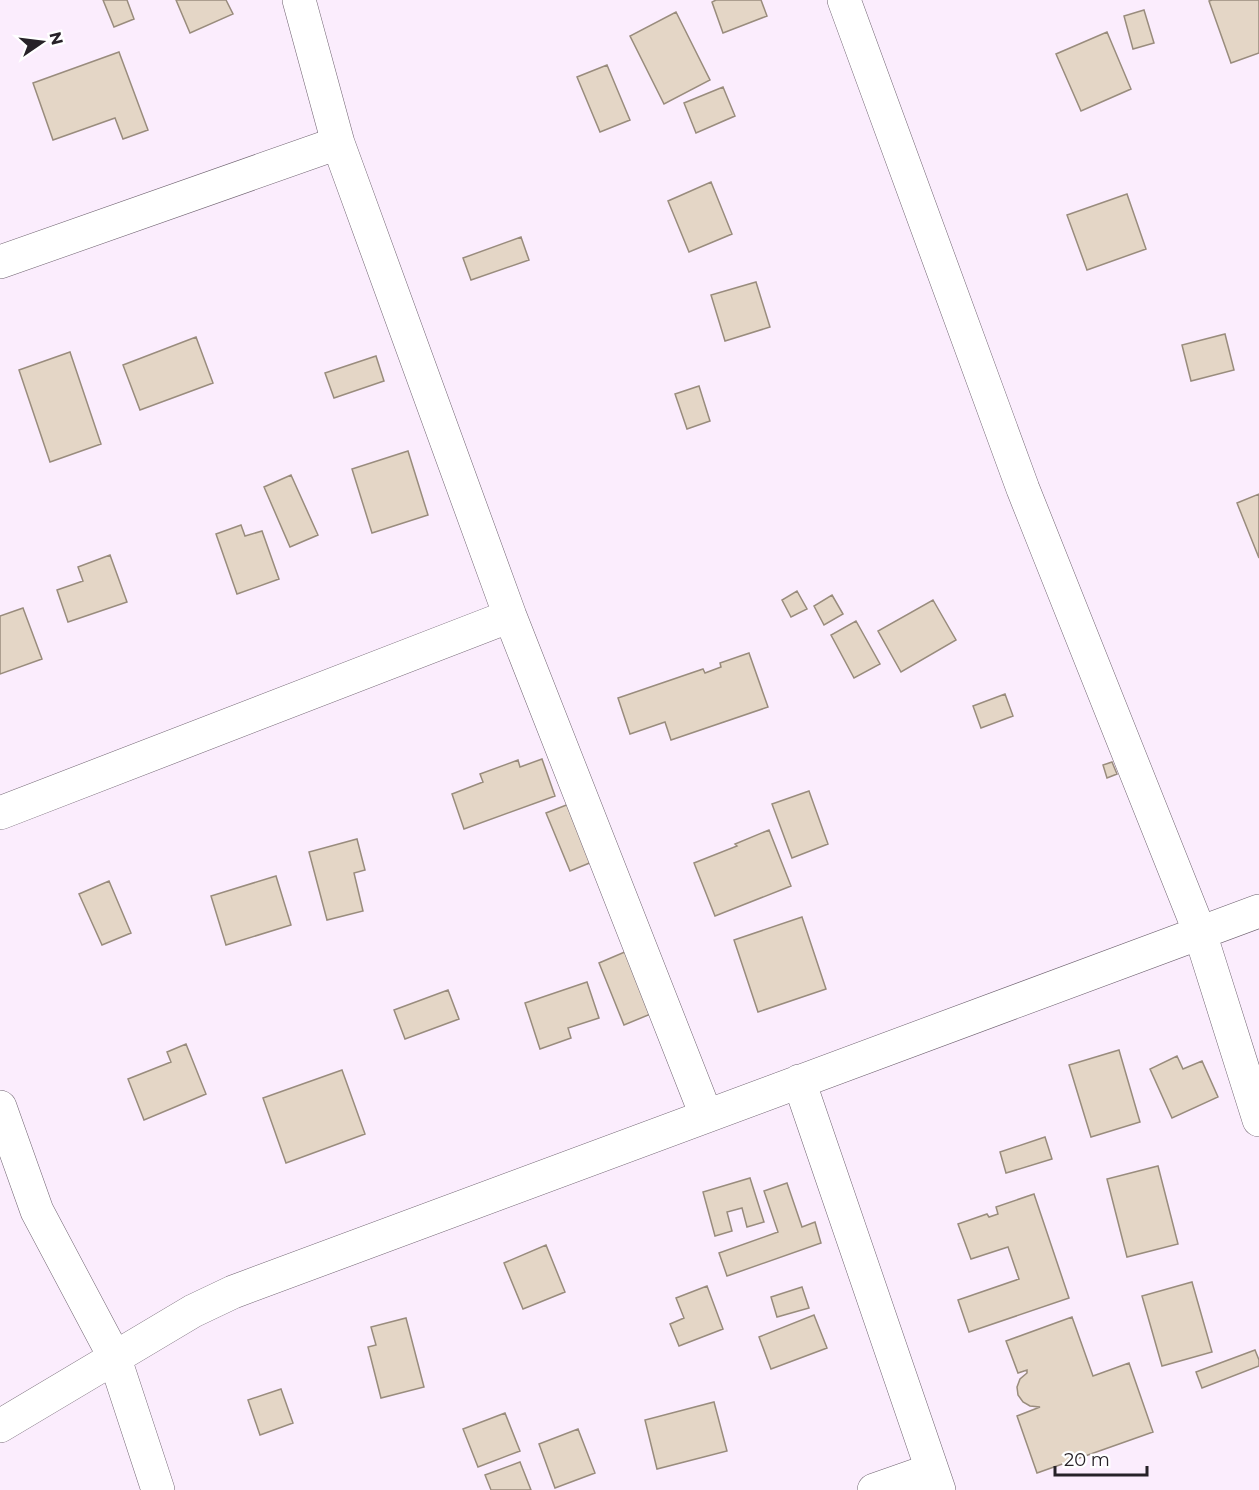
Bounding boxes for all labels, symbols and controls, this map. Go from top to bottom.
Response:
north arrow [12,12,72,72]
text: N [45,30,67,47]
scale bar [1055,1439,1146,1477]
text: 20 m [1064,1449,1110,1471]

